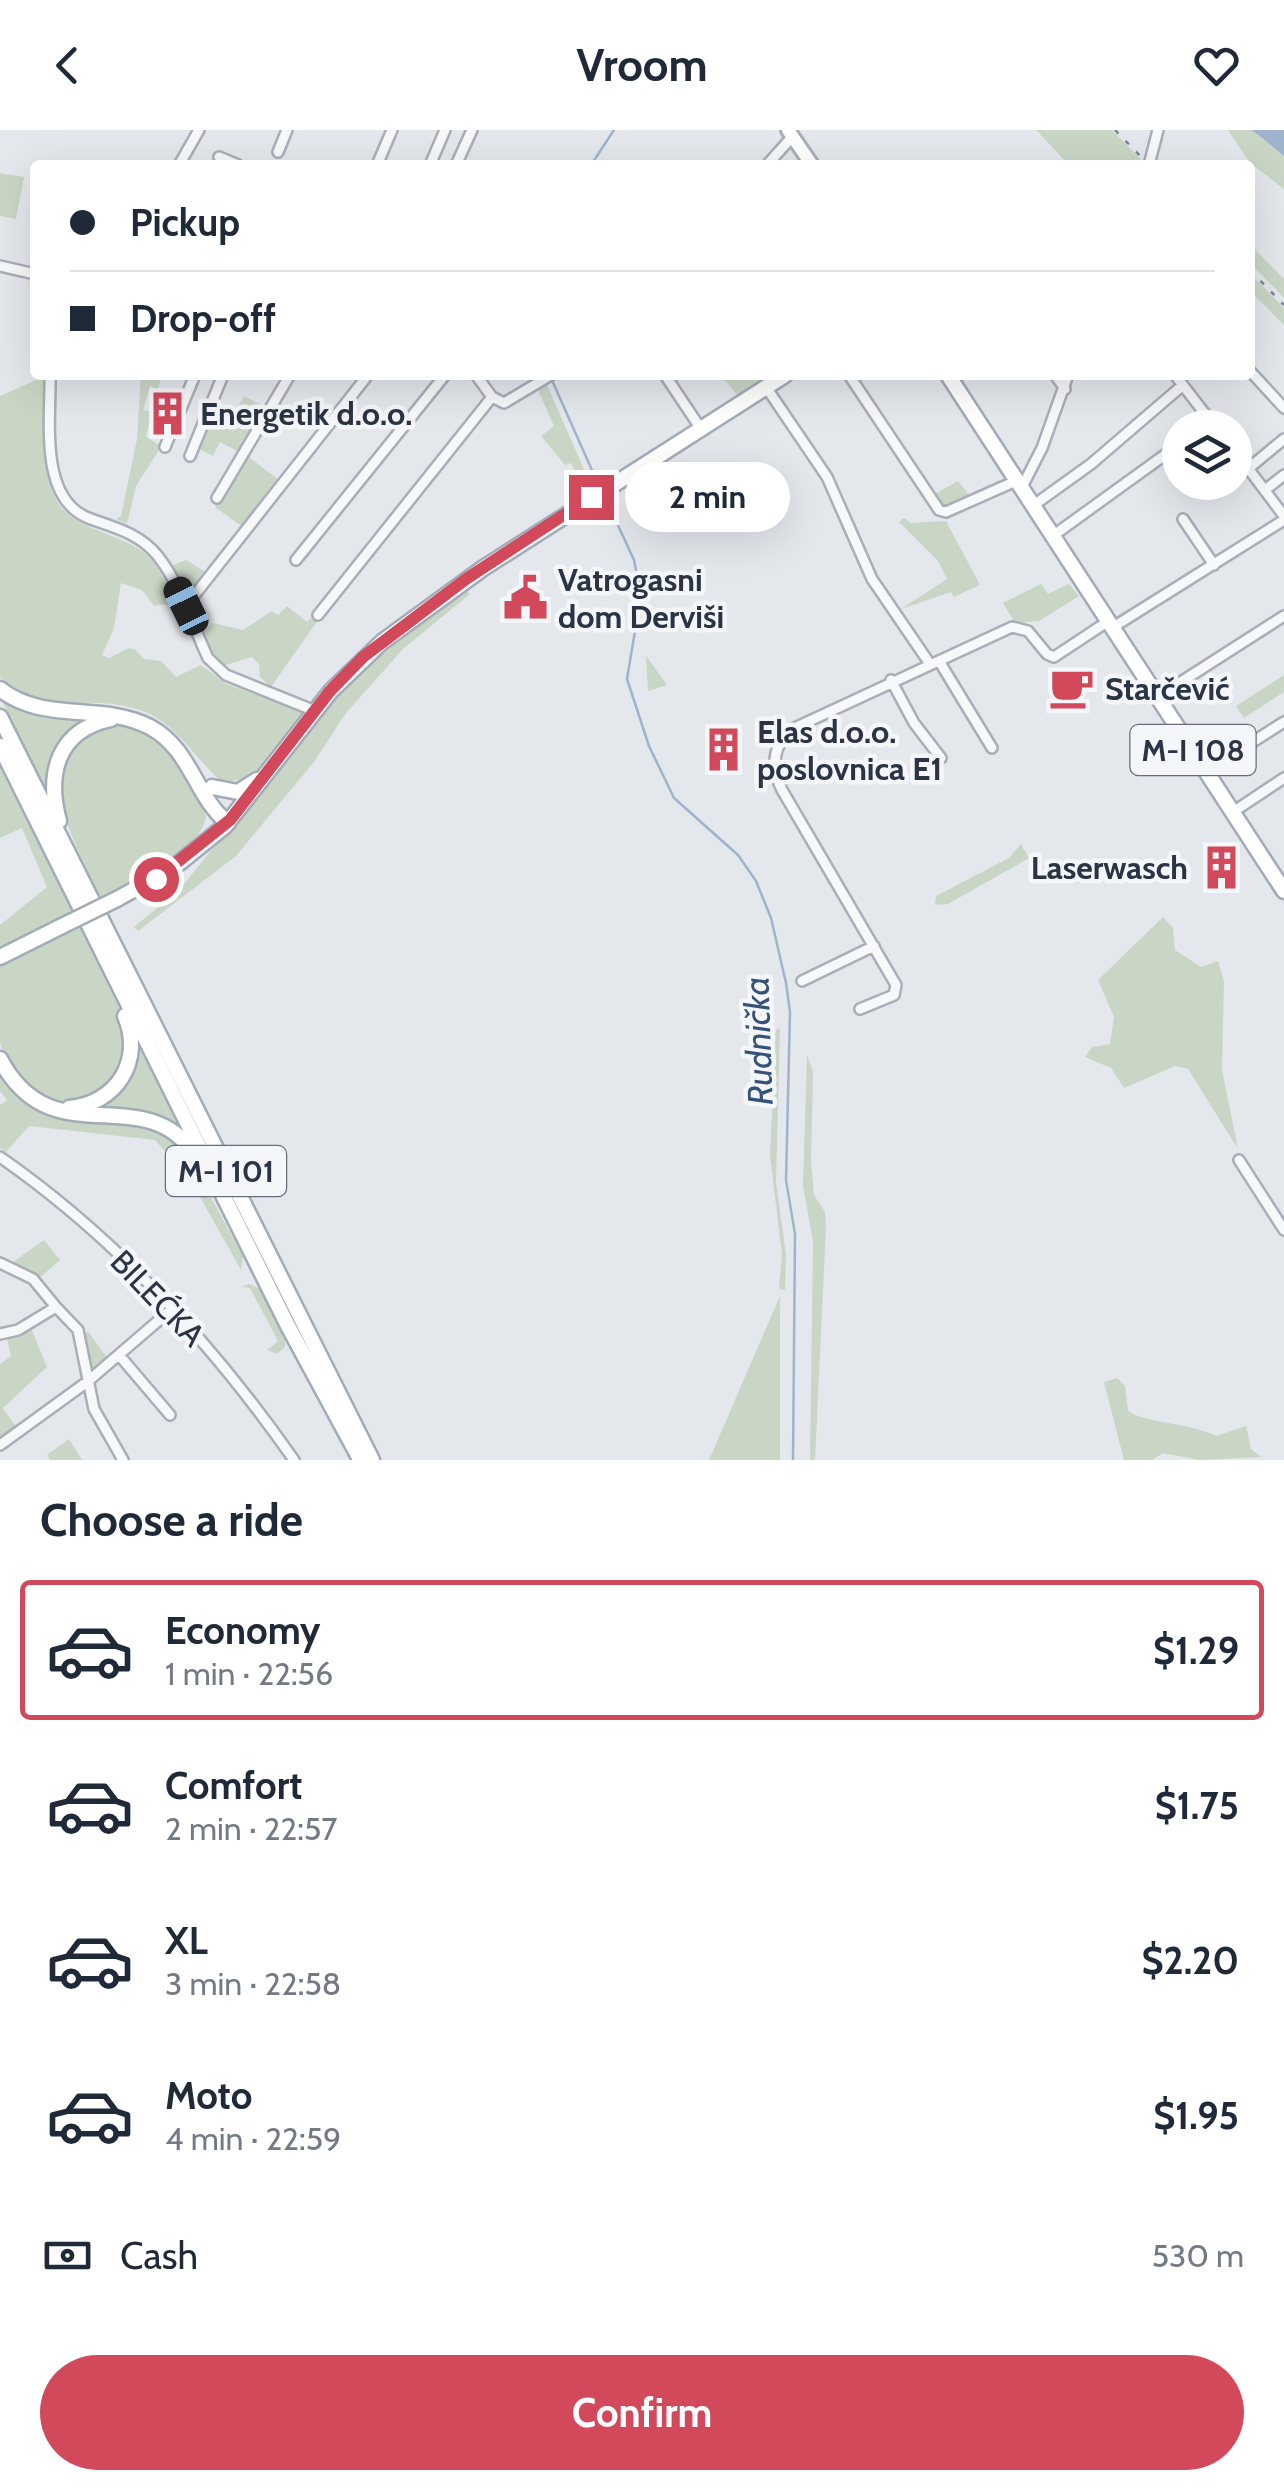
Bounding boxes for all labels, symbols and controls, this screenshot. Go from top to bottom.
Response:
icon: back [40,38,95,93]
text: Vroom [576,38,708,92]
icon: heart [1189,38,1244,93]
text: Pickup [130,199,240,246]
text: Drop-off [130,295,276,342]
building icon: Energetik d.o.o. [143,389,191,437]
place label: Energetik d.o.o. [200,394,412,433]
map controls [1162,410,1252,500]
button: layers [1162,410,1252,500]
callout: 2 min [626,462,791,532]
route end [569,475,614,520]
text: 2 min [669,477,746,516]
place label: Vatrogasni dom Derviši [558,560,724,636]
car [159,572,213,640]
public building icon: Vatrogasni dom Derviši [501,573,549,621]
cafe icon: Starčević [1048,664,1096,712]
place label: Starčević [1105,669,1230,708]
place label: Elas d.o.o. poslovnica E1 [757,712,942,788]
building icon: Elas d.o.o. poslovnica E1 [700,725,748,773]
road number: M-I 108 [1130,725,1256,775]
building icon: Laserwasch [1197,843,1245,891]
place label: Laserwasch [1031,848,1188,887]
route start [134,857,179,902]
water label: Rudnička [734,976,782,1106]
road number: M-I 101 [166,1146,286,1196]
street label: BILEĆKA [103,1242,213,1354]
text: Choose a ride [40,1493,303,1547]
icon: car [45,1605,135,1695]
text: Economy [165,1607,320,1654]
text: $1.29 [1153,1627,1239,1674]
text: 1 min · 22:56 [165,1654,333,1693]
icon: car [45,1760,135,1850]
text: Comfort [165,1762,302,1809]
text: $1.75 [1155,1782,1239,1829]
text: 2 min · 22:57 [165,1809,337,1848]
icon: car [45,1915,135,2005]
text: XL [165,1917,208,1964]
text: $2.20 [1141,1937,1239,1984]
text: 3 min · 22:58 [165,1964,341,2003]
icon: car [45,2070,135,2160]
text: Moto [165,2072,252,2119]
text: $1.95 [1153,2092,1239,2139]
text: 4 min · 22:59 [165,2119,341,2158]
icon: cash [40,2228,95,2283]
text: Cash [120,2232,198,2279]
text: 530 m [1152,2236,1244,2275]
button: Confirm [40,2355,1244,2470]

